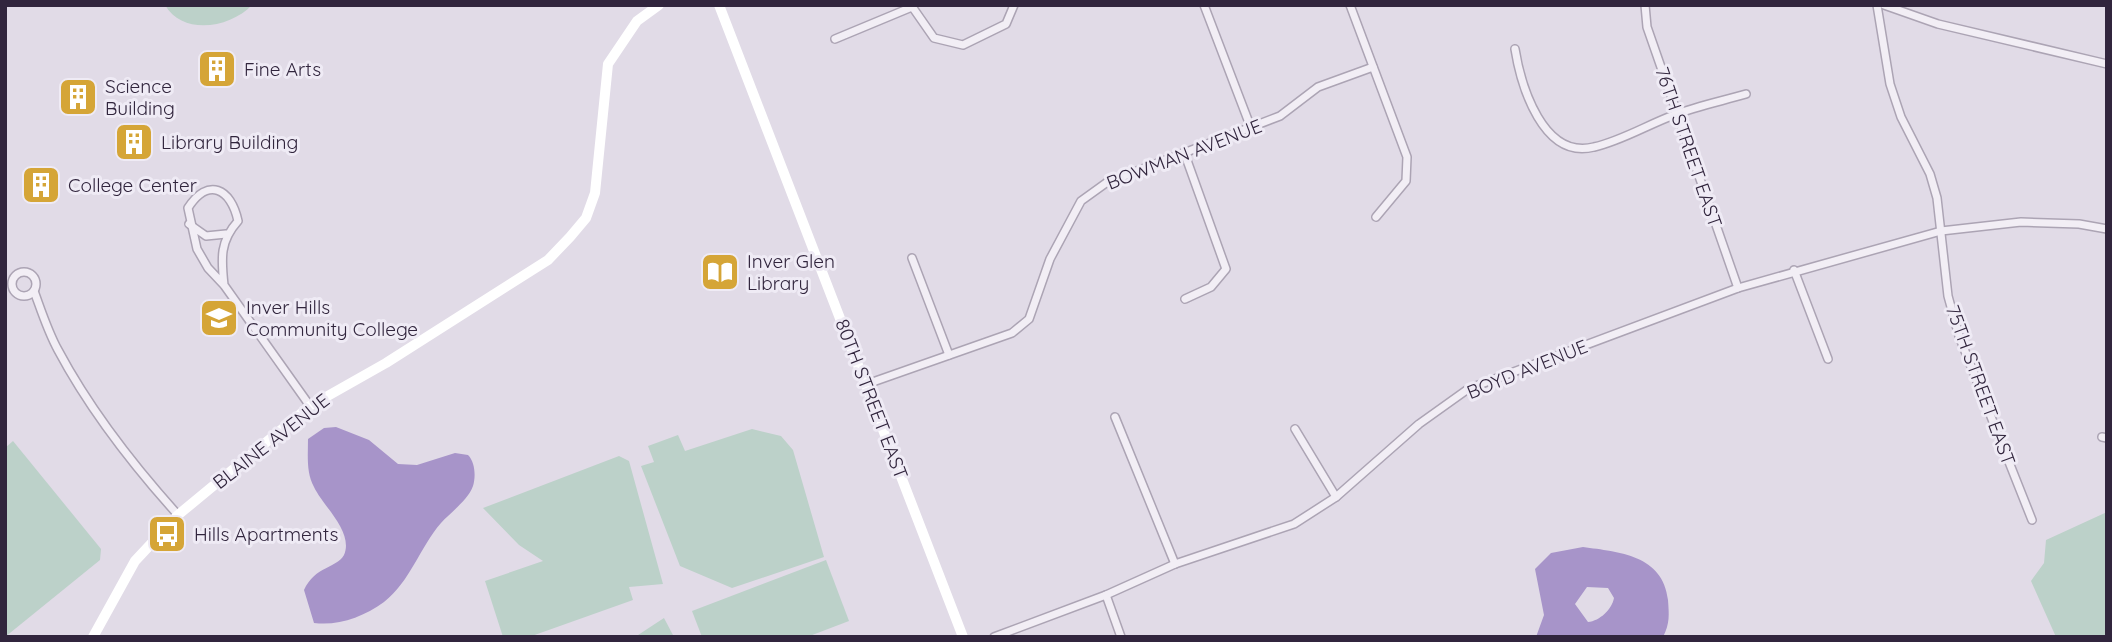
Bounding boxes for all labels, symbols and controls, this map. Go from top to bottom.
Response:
building icon: Fine Arts [196,48,238,90]
place label: Fine Arts [244,57,321,81]
street label: 76TH STREET EAST [1650,64,1728,230]
place label: Science Building [105,74,175,120]
building icon: Science Building [57,76,99,118]
street label: BOWMAN AVENUE [1103,113,1265,195]
building icon: Library Building [113,121,155,163]
place label: Library Building [161,130,298,154]
building icon: College Center [20,164,62,206]
place label: College Center [68,173,198,197]
place label: Inver Glen Library [747,249,835,295]
library icon: Inver Glen Library [699,251,741,293]
place label: Inver Hills Community College [246,295,418,341]
school or university icon: Inver Hills Community College [198,297,240,339]
street label: 75TH STREET EAST [1941,302,2021,468]
street label: 80TH STREET EAST [830,315,914,483]
street label: BOYD AVENUE [1463,334,1591,404]
street label: BLAINE AVENUE [208,388,334,494]
bus stop icon: Hills Apartments [146,513,188,555]
place label: Hills Apartments [194,522,339,546]

